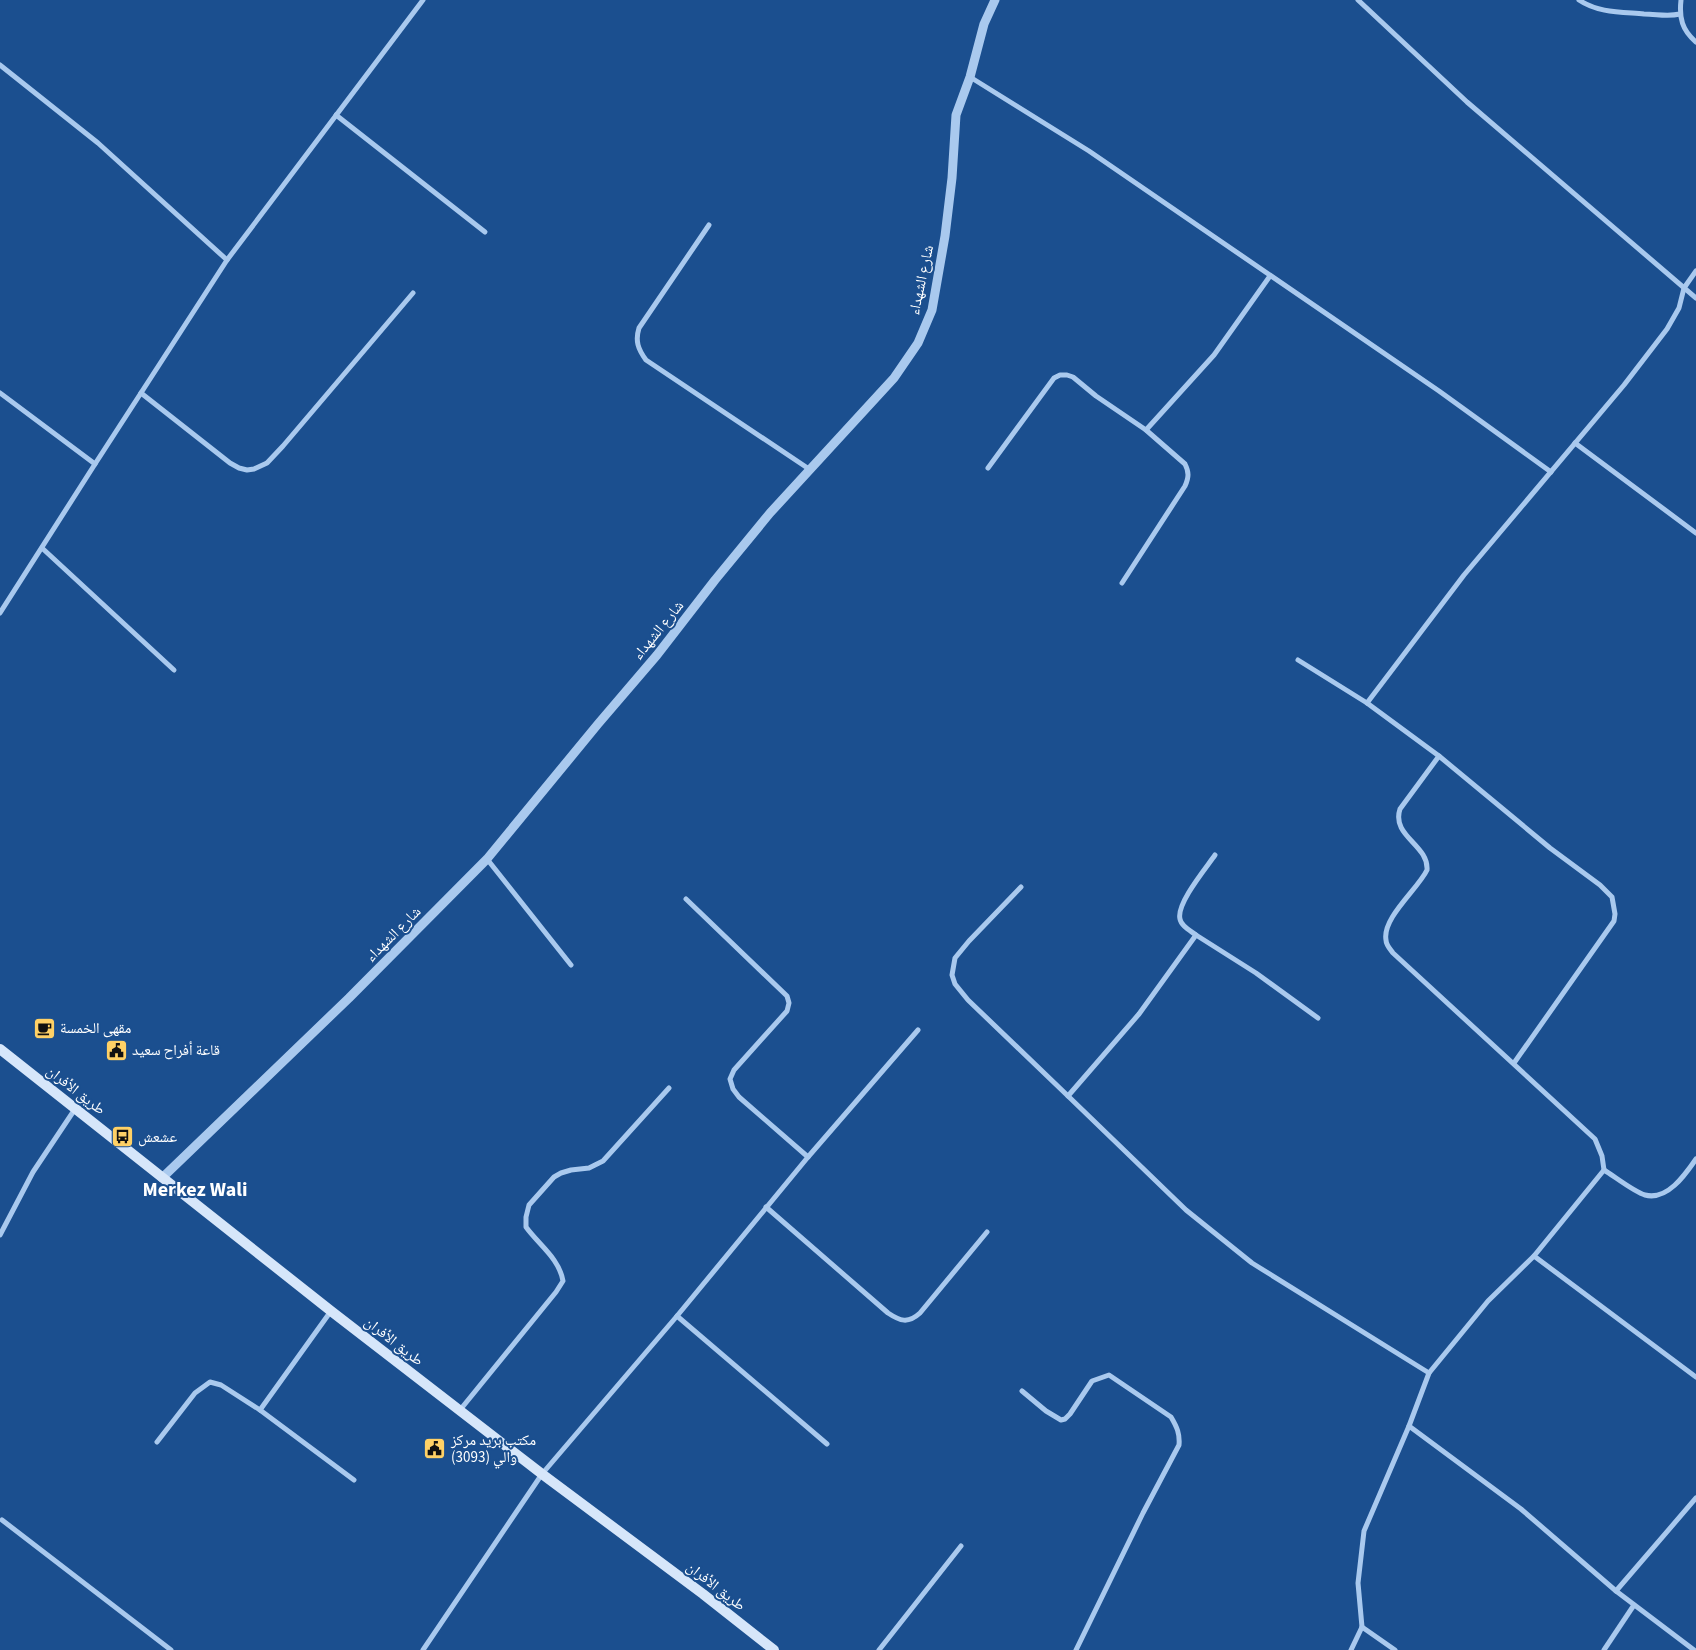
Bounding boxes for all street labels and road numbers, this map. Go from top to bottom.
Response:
street label: شارع الشهداء [904,243,939,317]
street label: شارع الشهداء [628,596,689,665]
street label: شارع الشهداء [361,902,426,967]
street label: طريق الأفران [42,1061,110,1120]
street label: طريق الأفران [360,1312,428,1371]
street label: طريق الأفران [682,1557,750,1616]

